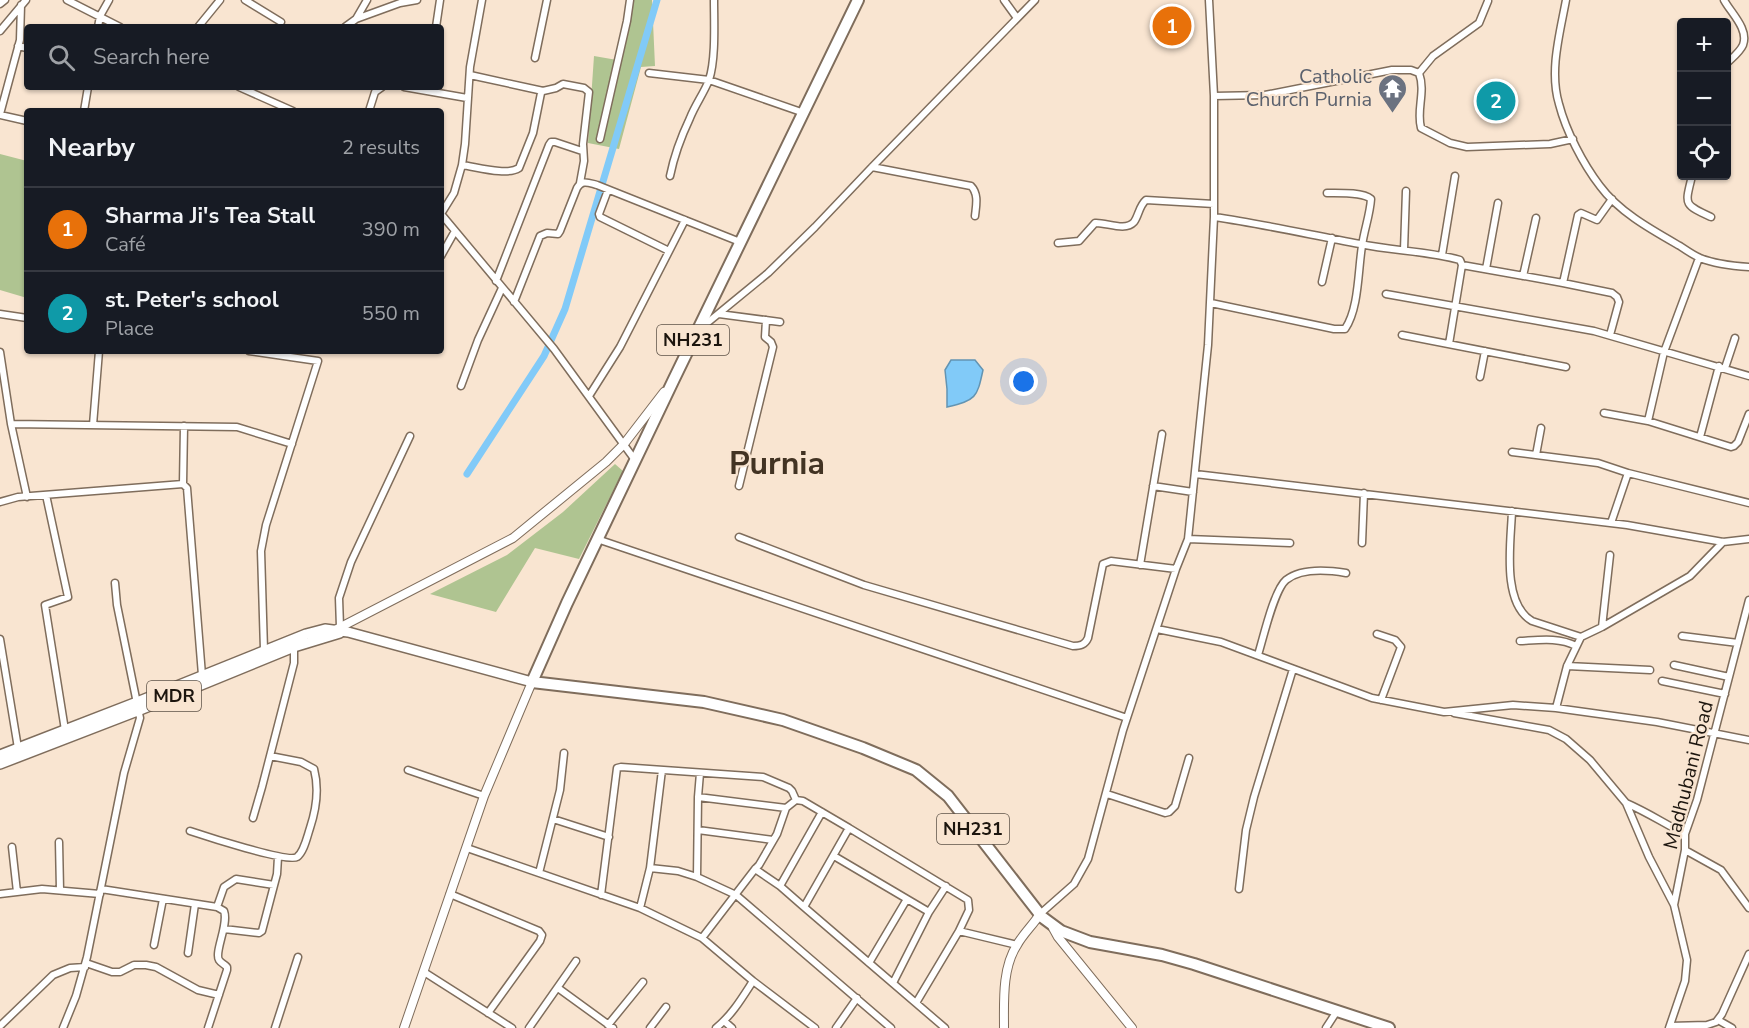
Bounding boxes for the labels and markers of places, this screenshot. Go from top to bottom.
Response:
pin: 1 [1152,3,1192,48]
place label: Catholic Church Purnia [1246,63,1372,113]
temple icon: Catholic Church Purnia [1377,72,1409,114]
pin: 2 [1476,78,1516,124]

